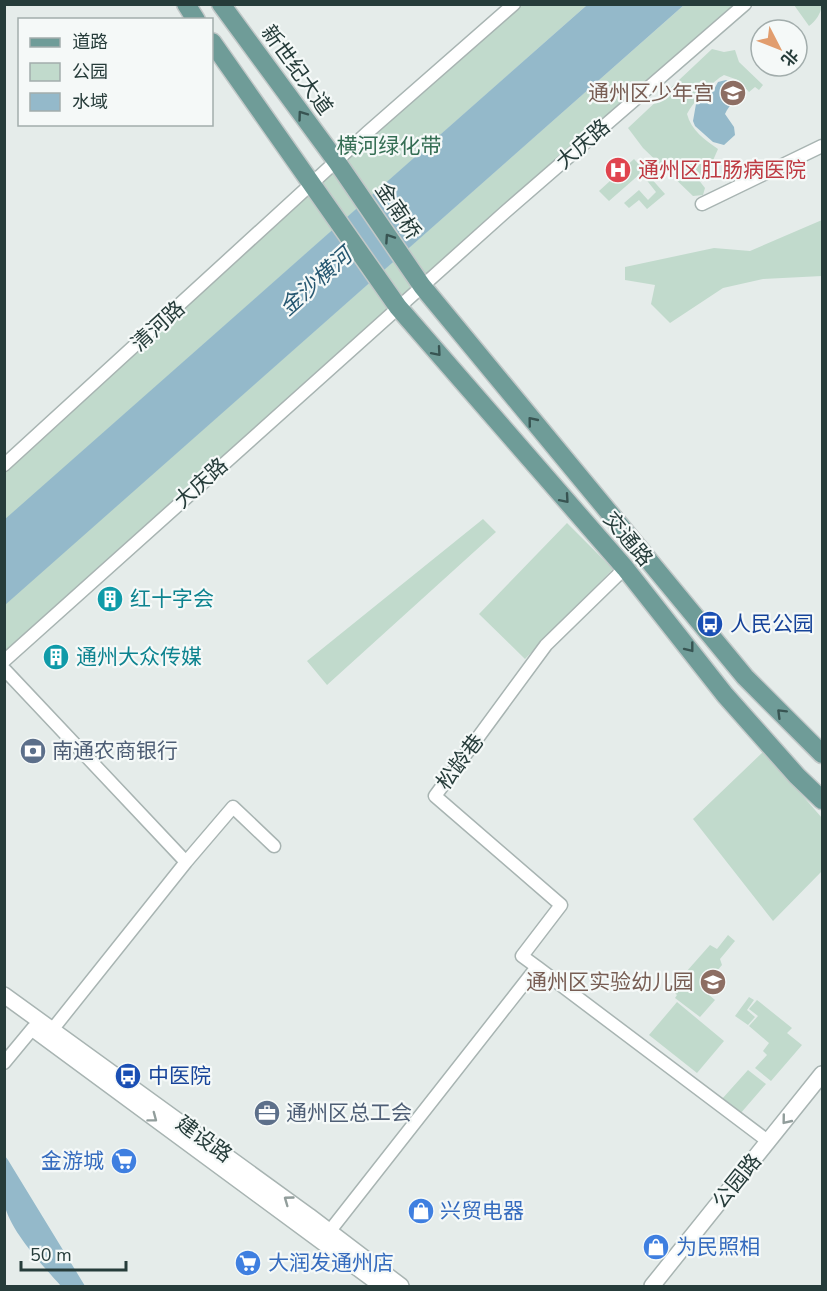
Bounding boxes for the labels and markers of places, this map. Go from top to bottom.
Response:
school or university icon: 通州区少年宫 [718,78,748,108]
place label: 通州区少年宫 [588,79,714,107]
hospital icon: 通州区肛肠病医院 [603,155,633,185]
place label: 通州区肛肠病医院 [638,156,806,184]
building icon: 红十字会 [95,584,125,614]
place label: 红十字会 [130,585,214,613]
bus stop icon: 人民公园 [695,609,725,639]
place label: 人民公园 [730,610,814,638]
building icon: 通州大众传媒 [41,642,71,672]
place label: 通州大众传媒 [76,643,202,671]
bank icon: 南通农商银行 [18,736,48,766]
place label: 南通农商银行 [52,737,178,765]
school or university icon: 通州区实验幼儿园 [698,967,728,997]
place label: 通州区实验幼儿园 [526,968,694,996]
bus stop icon: 中医院 [113,1061,143,1091]
place label: 中医院 [148,1062,211,1090]
office icon: 通州区总工会 [252,1098,282,1128]
place label: 通州区总工会 [286,1099,412,1127]
supermarket icon: 金游城 [109,1146,139,1176]
place label: 金游城 [41,1147,104,1175]
shop icon: 兴贸电器 [406,1196,436,1226]
place label: 兴贸电器 [440,1197,524,1225]
shop icon: 为民照相 [641,1232,671,1262]
place label: 为民照相 [676,1233,760,1261]
supermarket icon: 大润发通州店 [233,1248,263,1278]
place label: 大润发通州店 [268,1249,394,1277]

